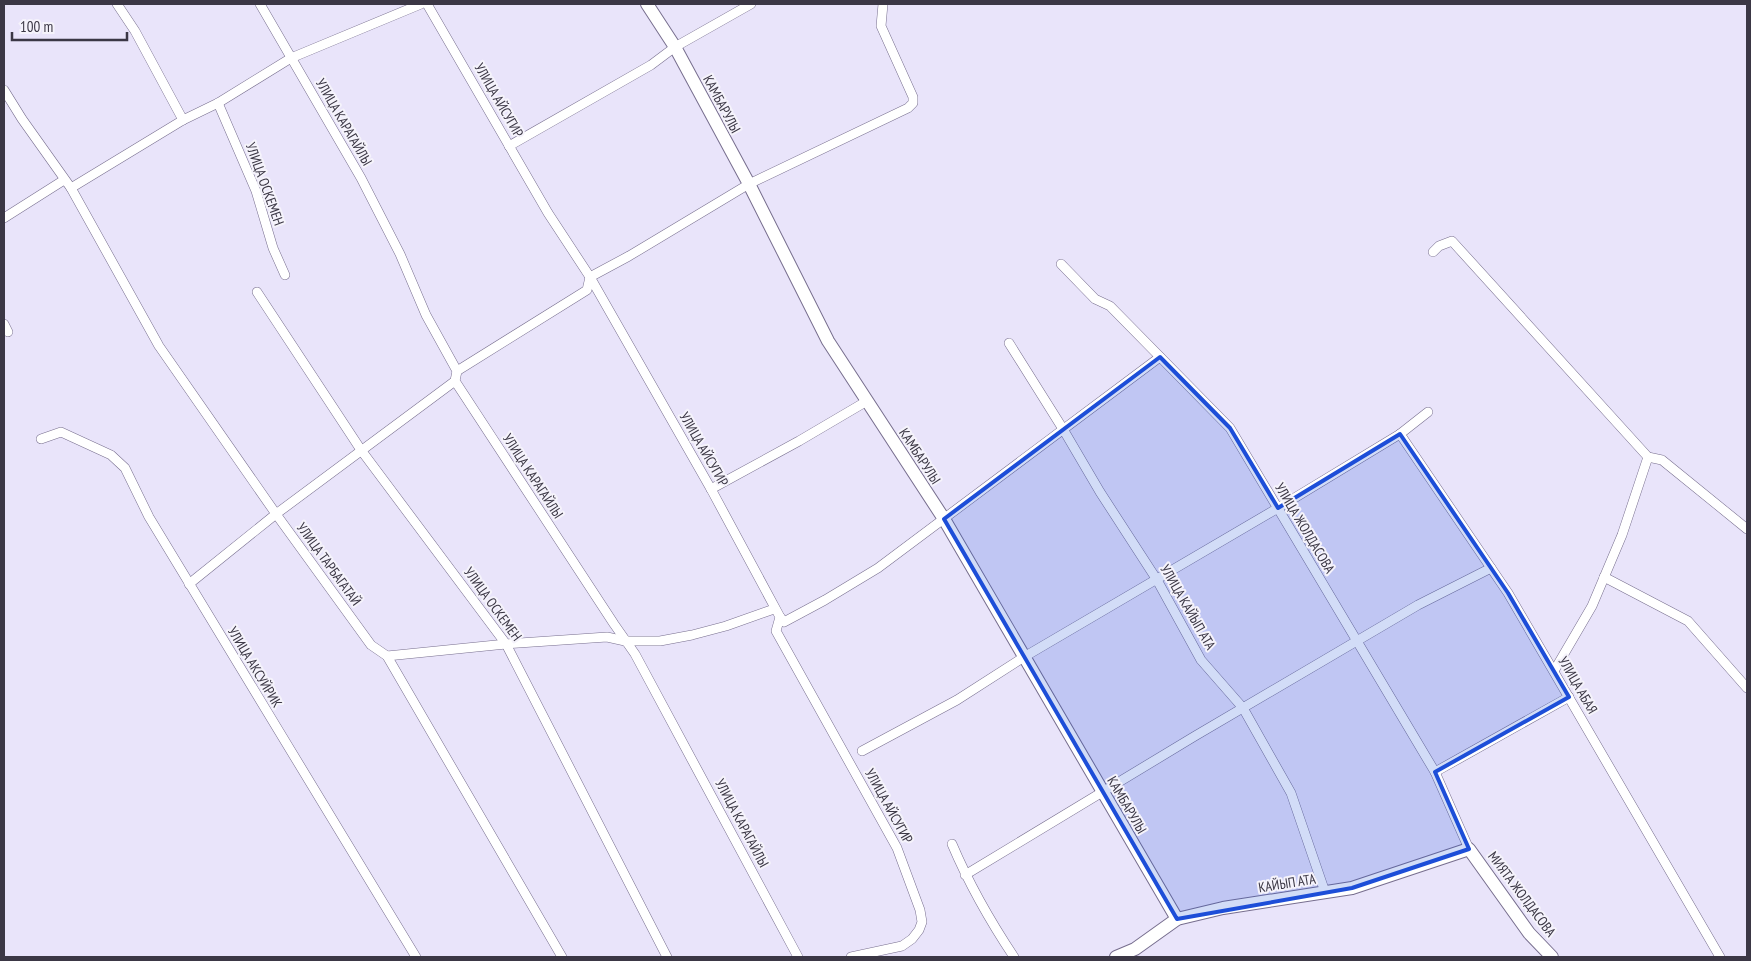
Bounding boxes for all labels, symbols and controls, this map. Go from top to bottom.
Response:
scale bar [12,10,128,42]
text: 100 m [20,17,53,36]
street label: УЛИЦА АЙСУГИР [471,60,527,140]
street label: КАМБАРУЛЫ [699,72,745,136]
street label: УЛИЦА КАРАГАЙЛЫ [312,75,376,169]
street label: УЛИЦА ОСКЕМЕН [242,140,288,228]
street label: УЛИЦА АЙСУГИР [676,409,732,489]
street label: КАМБАРУЛЫ [895,425,945,487]
street label: УЛИЦА КАРАГАЙЛЫ [499,430,567,522]
street label: УЛИЦА ЖОЛДАСОВА [1271,480,1339,577]
street label: УЛИЦА ТАРБАГАТАЙ [293,519,365,609]
street label: УЛИЦА КАЙЫП АТА [1156,561,1220,653]
street label: УЛИЦА ОСКЕМЕН [460,563,526,645]
street label: УЛИЦА АКСУЙРИК [224,623,286,711]
street label: УЛИЦА АБАЯ [1554,653,1602,717]
street label: УЛИЦА АЙСУГИР [861,765,917,847]
street label: КАМБАРУЛЫ [1103,773,1151,837]
street label: УЛИЦА КАРАГАЙЛЫ [711,776,773,870]
street label: МИЯТА ЖОЛДАСОВА [1484,848,1560,941]
street label: КАЙЫП АТА [1257,870,1317,896]

